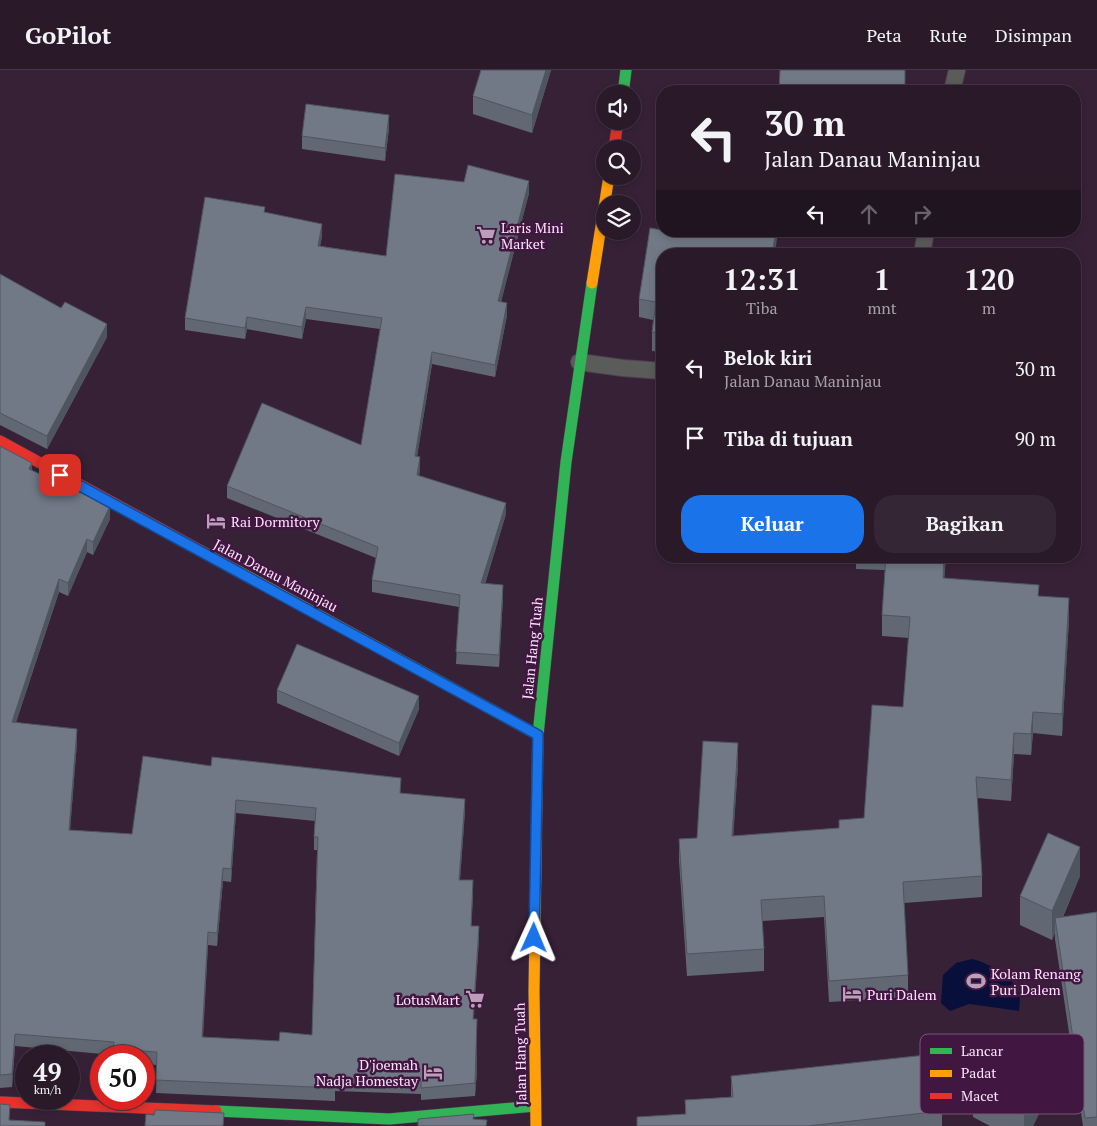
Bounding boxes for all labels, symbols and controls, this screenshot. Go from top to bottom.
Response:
text: GoPilot [25,19,111,51]
text: Peta [867,23,902,47]
text: Rute [930,23,967,47]
text: Disimpan [995,23,1072,47]
map controls [596,85,641,240]
button: sound [596,85,641,130]
text: 30 m [764,100,845,146]
icon: left [681,105,746,170]
button: search [596,140,641,185]
text: Jalan Danau Maninjau [764,144,981,173]
button: layers [596,195,641,240]
icon: left [802,200,830,228]
icon: ahead [855,200,883,228]
icon: right [908,200,936,228]
place label: Laris Mini Market [501,218,564,253]
supermarket icon: Laris Mini Market [475,224,497,246]
text: 12:31 [723,259,801,299]
text: 1 [874,259,891,299]
text: 120 [963,259,1014,299]
text: Tiba [746,297,778,319]
text: mnt [867,297,897,319]
text: m [982,297,996,319]
text: Belok kiri [724,345,812,370]
icon: left [681,354,709,382]
text: 30 m [1015,356,1056,381]
text: Jalan Danau Maninjau [724,370,882,392]
icon: arrive [681,424,709,452]
text: Tiba di tujuan [724,426,853,451]
text: 90 m [1015,426,1056,451]
pin [39,454,81,496]
icon: arrive [46,461,74,489]
button: Keluar [681,495,864,553]
button: Bagikan [874,495,1056,553]
hotel icon: Rai Dormitory [205,510,227,532]
place label: Rai Dormitory [231,512,320,531]
street label: Jalan Danau Maninjau [211,534,341,616]
street label: Jalan Hang Tuah [517,596,547,700]
position arrow [507,911,559,963]
place label: Kolam Renang Puri Dalem [991,964,1081,999]
sports icon: Kolam Renang Puri Dalem [965,970,987,992]
hotel icon: Puri Dalem [841,983,863,1005]
place label: Puri Dalem [867,985,937,1004]
supermarket icon: LotusMart [464,988,486,1010]
place label: LotusMart [396,990,461,1009]
street label: Jalan Hang Tuah [510,1002,530,1106]
legend [920,1034,1084,1114]
text: Lancar [961,1041,1004,1060]
speed limit sign: 50 [90,1045,155,1110]
text: 49 [33,1055,62,1088]
place label: D'joemah Nadja Homestay [316,1055,419,1090]
hotel icon: D'joemah Nadja Homestay [422,1061,444,1083]
text: Padat [961,1063,997,1082]
text: km/h [34,1082,61,1097]
text: Macet [961,1086,1000,1105]

